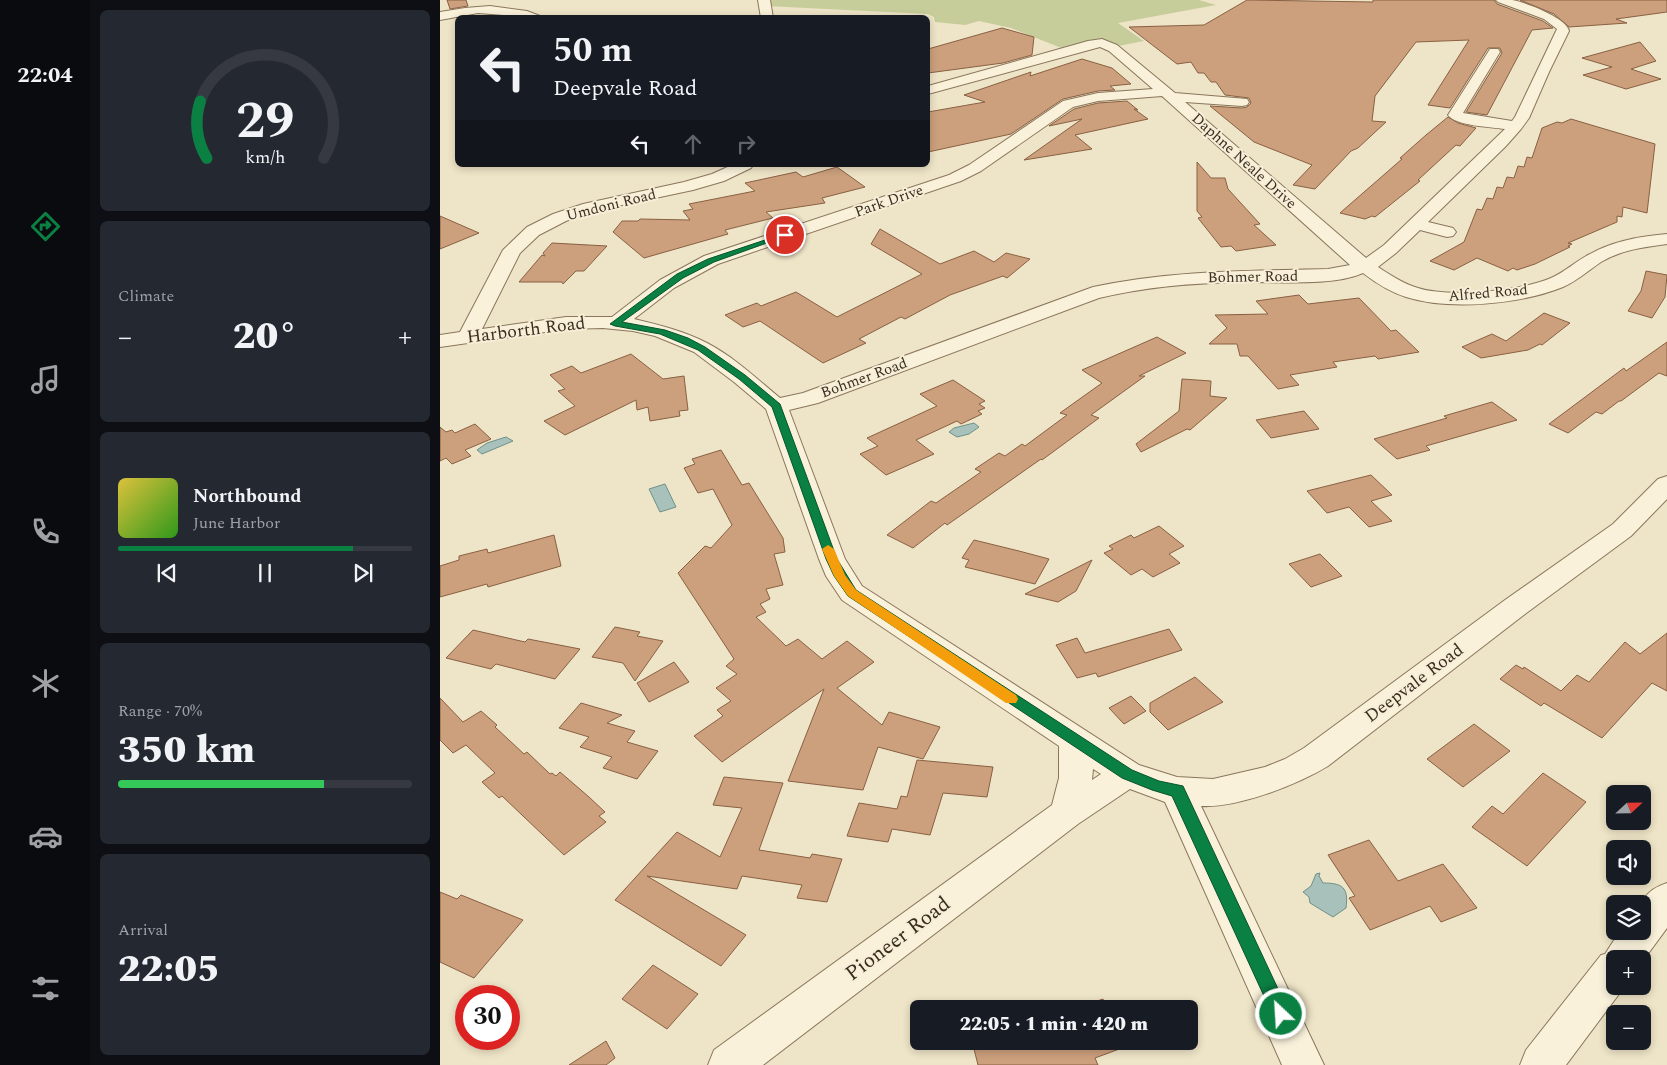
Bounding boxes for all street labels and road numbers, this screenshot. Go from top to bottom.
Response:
street label: Daphne Neale Drive [1186,107,1302,215]
street label: Park Drive [851,179,927,223]
street label: Umdoni Road [564,183,658,227]
street label: Bohmer Road [1208,265,1298,289]
street label: Alfred Road [1447,278,1529,308]
street label: Harborth Road [465,309,587,351]
street label: Bohmer Road [818,352,910,404]
street label: Deepvale Road [1359,637,1469,729]
street label: Pioneer Road [839,889,957,989]

